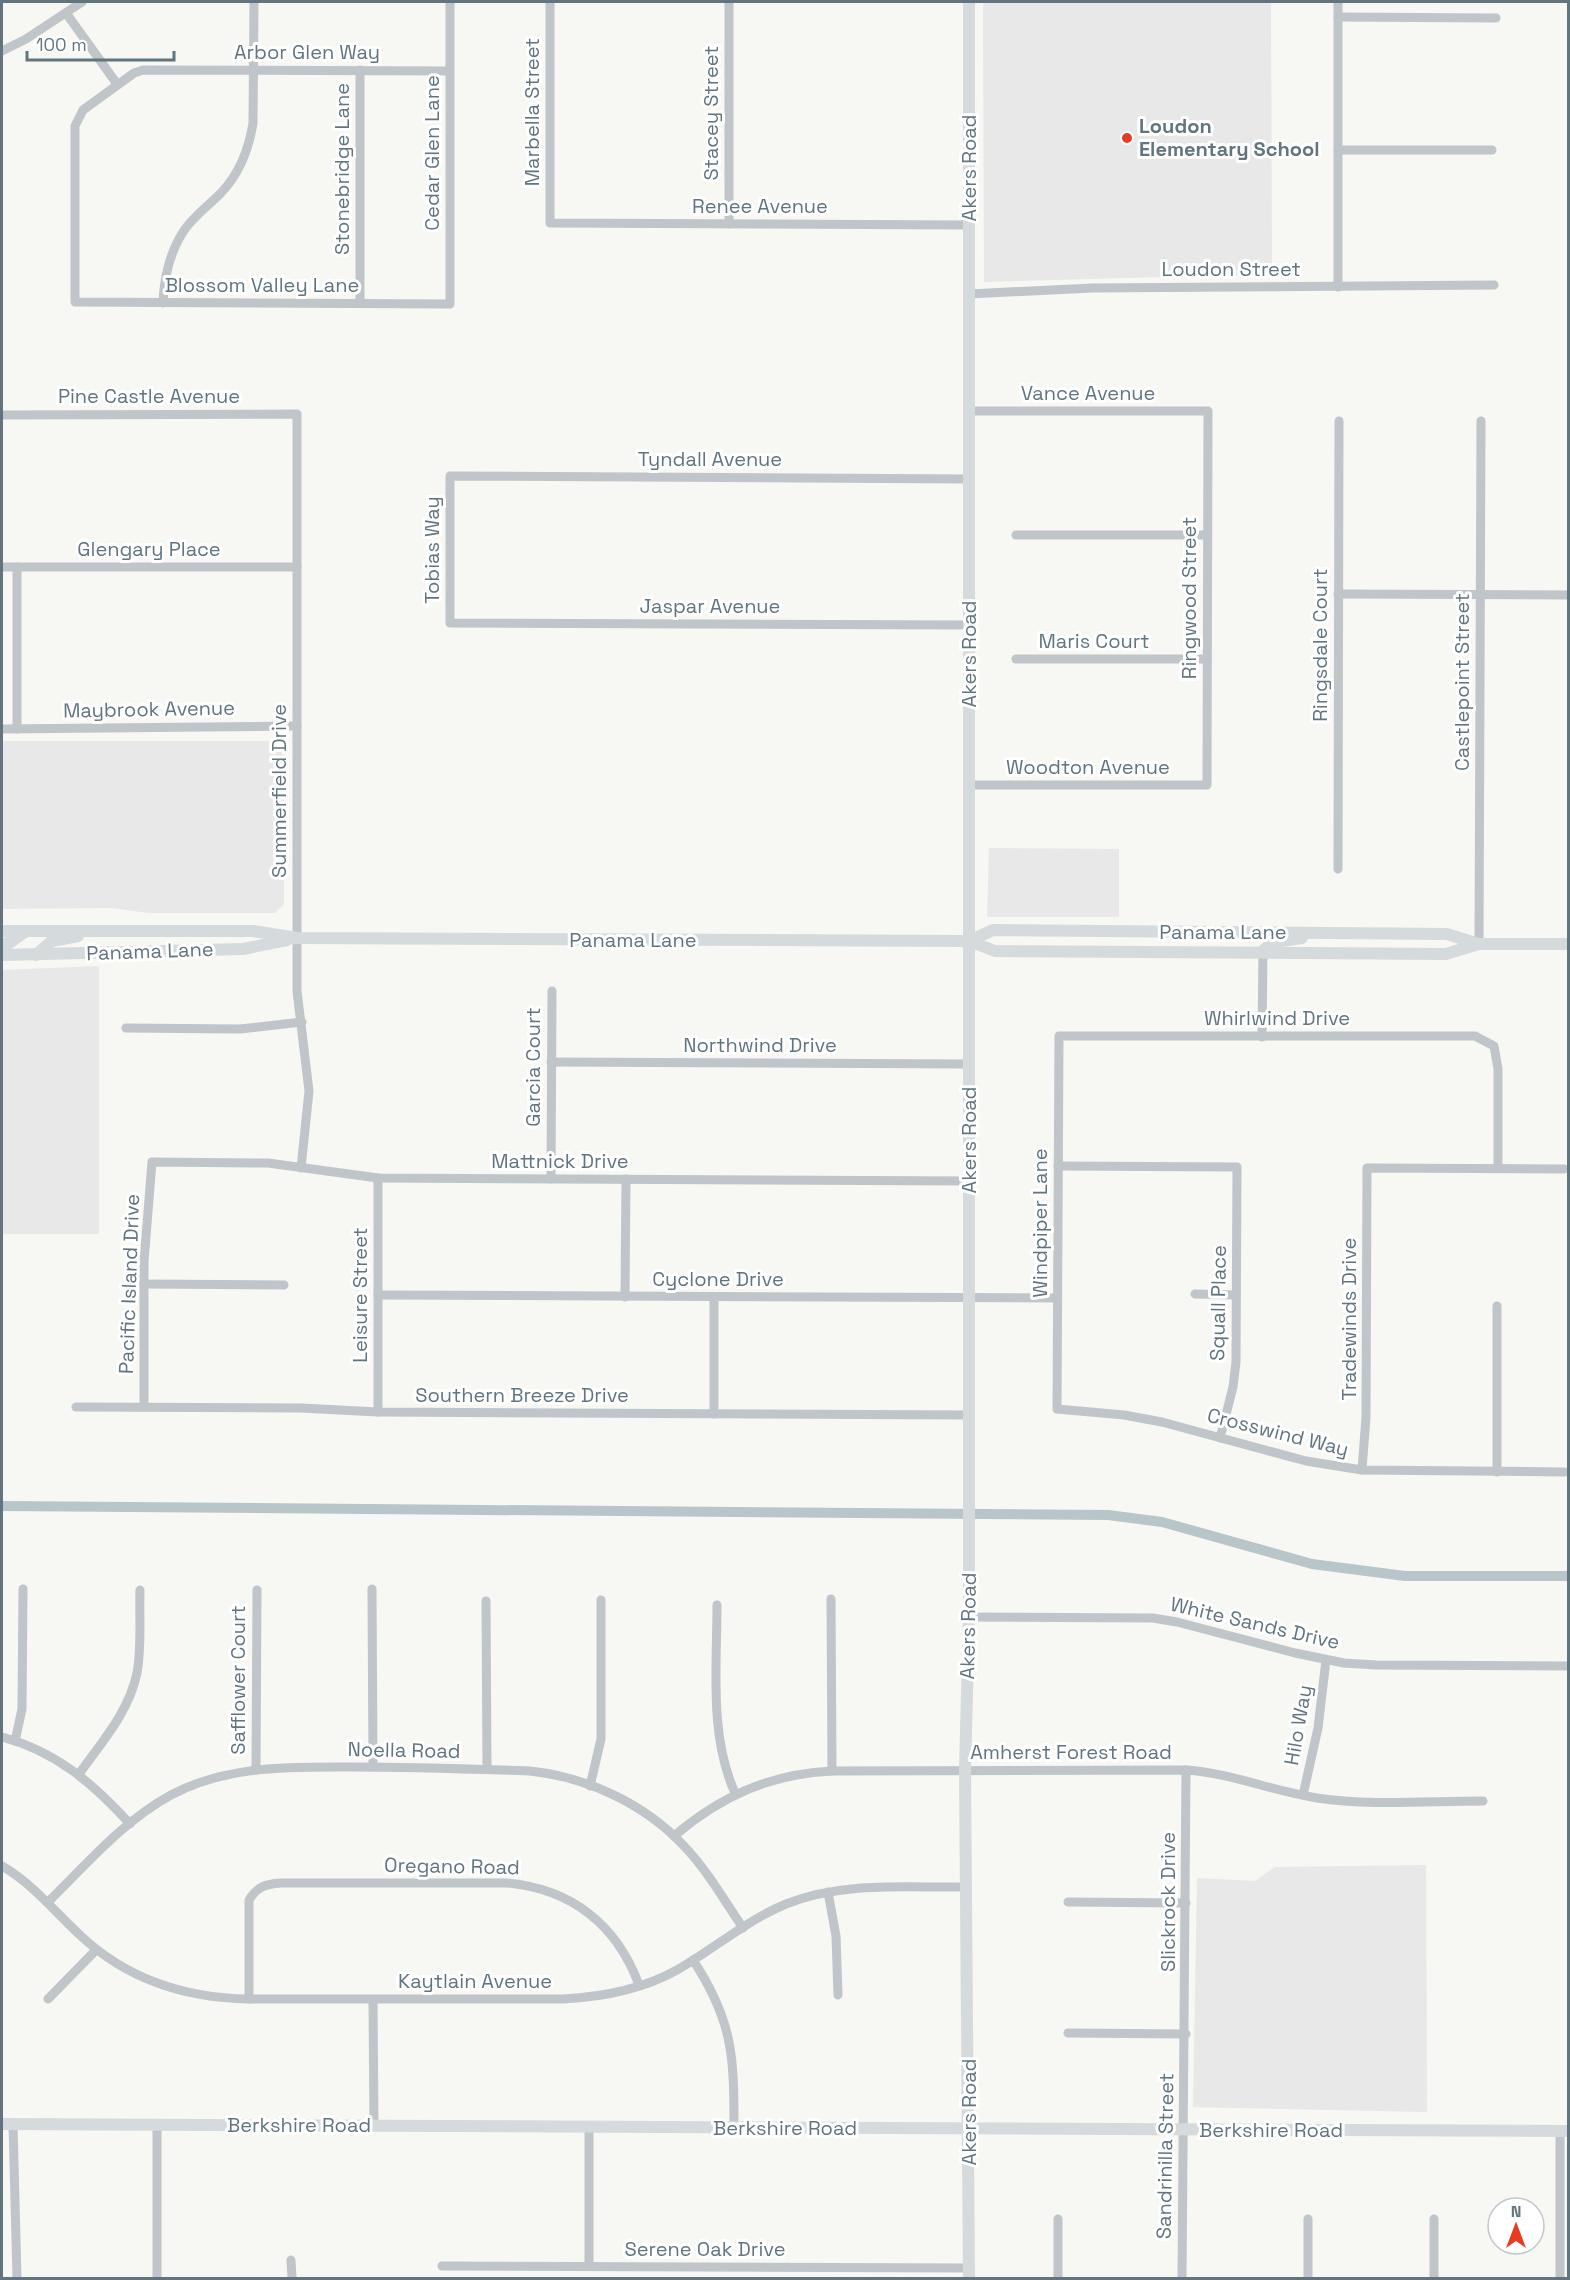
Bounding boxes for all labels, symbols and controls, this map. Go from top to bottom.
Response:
scale bar [27,24,174,62]
text: 100 m [36,33,87,56]
street label: Marbella Street [519,38,545,186]
street label: Arbor Glen Way [234,39,380,65]
street label: Stacey Street [698,46,724,180]
street label: Cedar Glen Lane [419,75,445,231]
street label: Stonebridge Lane [329,83,355,255]
place label: Loudon Elementary School [1139,113,1320,162]
street label: Akers Road [956,115,982,221]
marker: Loudon Elementary School [1120,131,1134,145]
street label: Renee Avenue [692,193,828,219]
street label: Loudon Street [1161,256,1301,282]
street label: Blossom Valley Lane [165,272,359,298]
street label: Vance Avenue [1021,380,1155,406]
street label: Pine Castle Avenue [58,383,240,409]
street label: Tyndall Avenue [638,446,782,472]
street label: Tobias Way [419,496,445,604]
street label: Ringwood Street [1176,517,1202,679]
street label: Glengary Place [77,536,221,562]
street label: Ringsdale Court [1307,568,1333,722]
street label: Jaspar Avenue [640,593,780,619]
street label: Castlepoint Street [1449,593,1475,771]
street label: Akers Road [956,601,982,707]
street label: Maris Court [1038,628,1150,654]
street label: Maybrook Avenue [63,695,235,723]
street label: Summerfield Drive [266,704,292,878]
street label: Woodton Avenue [1006,754,1170,780]
street label: Panama Lane [1159,919,1287,945]
street label: Panama Lane [569,927,697,953]
street label: Panama Lane [86,936,214,966]
street label: Whirlwind Drive [1204,1005,1350,1031]
street label: Garcia Court [520,1007,546,1127]
street label: Northwind Drive [683,1032,837,1058]
street label: Akers Road [956,1087,982,1193]
street label: Mattnick Drive [491,1148,629,1174]
street label: Windpiper Lane [1027,1148,1053,1298]
street label: Pacific Island Drive [113,1193,145,1375]
street label: Leisure Street [347,1227,373,1363]
street label: Tradewinds Drive [1336,1238,1362,1400]
street label: Squall Place [1204,1245,1232,1361]
street label: Cyclone Drive [652,1266,784,1292]
street label: Southern Breeze Drive [415,1382,629,1408]
street label: Crosswind Way [1204,1402,1352,1462]
street label: Akers Road [954,1572,982,1680]
street label: White Sands Drive [1168,1591,1342,1655]
street label: Safflower Court [225,1605,251,1755]
street label: Hilo Way [1278,1683,1318,1767]
street label: Noella Road [347,1736,461,1764]
street label: Amherst Forest Road [970,1739,1172,1765]
street label: Slickrock Drive [1155,1832,1181,1972]
street label: Oregano Road [384,1852,520,1880]
street label: Kaytlain Avenue [398,1968,552,1994]
street label: Akers Road [956,2059,982,2165]
street label: Sandrinilla Street [1151,2073,1179,2239]
street label: Berkshire Road [227,2112,371,2138]
street label: Berkshire Road [713,2115,857,2141]
street label: Berkshire Road [1199,2117,1343,2143]
north arrow [1486,2196,1546,2256]
text: N [1511,2201,1521,2222]
street label: Serene Oak Drive [624,2236,786,2262]

